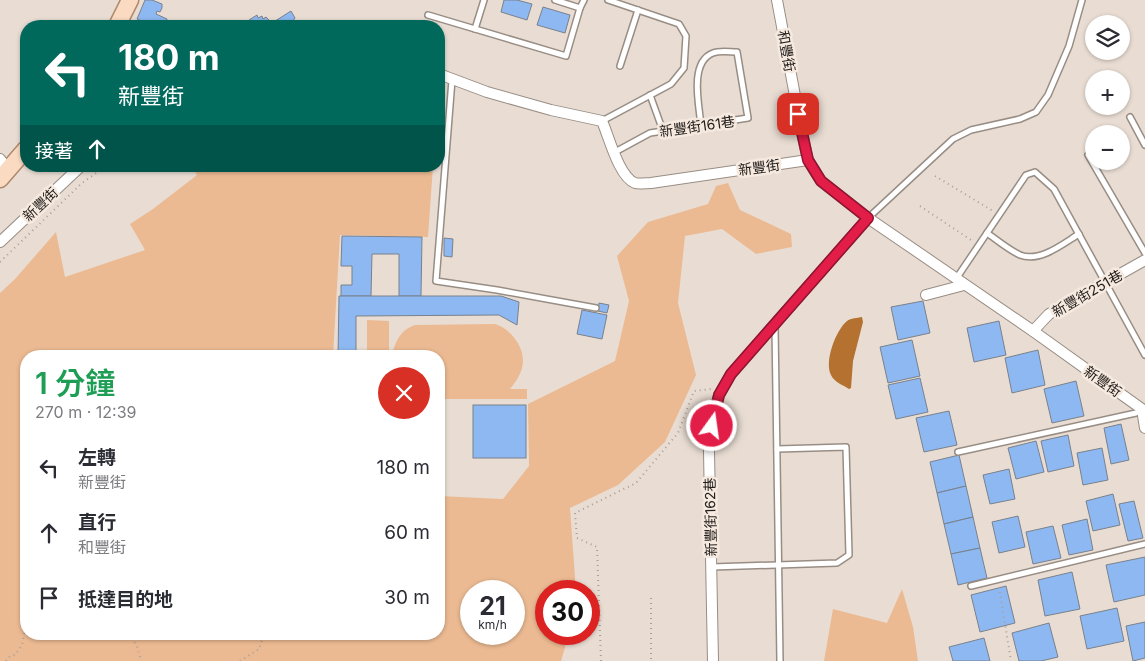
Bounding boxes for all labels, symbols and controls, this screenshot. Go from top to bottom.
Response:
map controls [1085,15,1130,170]
button: layers [1085,15,1130,60]
street label: 和豐街 [775,29,799,73]
text: 180 m [118,36,220,78]
icon: left [35,40,100,105]
button: + [1085,70,1130,115]
text: 新豐街 [118,83,184,109]
pin [777,93,819,135]
icon: arrive [784,100,812,128]
street label: 新豐街161巷 [658,112,736,140]
button: − [1085,125,1130,170]
icon: ahead [83,135,111,163]
text: 接著 [35,140,73,163]
street label: 新豐街 [737,156,781,178]
street label: 新豐街 [19,183,61,225]
street label: 新豐街251巷 [1049,266,1125,320]
street label: 新豐街 [1081,362,1125,400]
text: 1 分鐘 [35,365,115,401]
button: close [378,367,430,419]
position arrow [685,399,737,451]
text: 270 m · 12:39 [35,402,136,422]
text: 左轉 [78,446,116,469]
icon: left [35,454,63,482]
text: 180 m [377,456,430,479]
text: 新豐街 [78,472,126,492]
street label: 新豐街162巷 [701,477,719,557]
text: 直行 [78,511,116,534]
icon: ahead [35,519,63,547]
text: 60 m [384,521,430,544]
text: 和豐街 [78,537,126,557]
speed limit sign: 30 [535,580,600,645]
icon: arrive [35,584,63,612]
text: 30 m [384,586,430,609]
text: 抵達目的地 [78,588,173,611]
text: 21 [479,591,506,621]
text: km/h [478,617,507,632]

